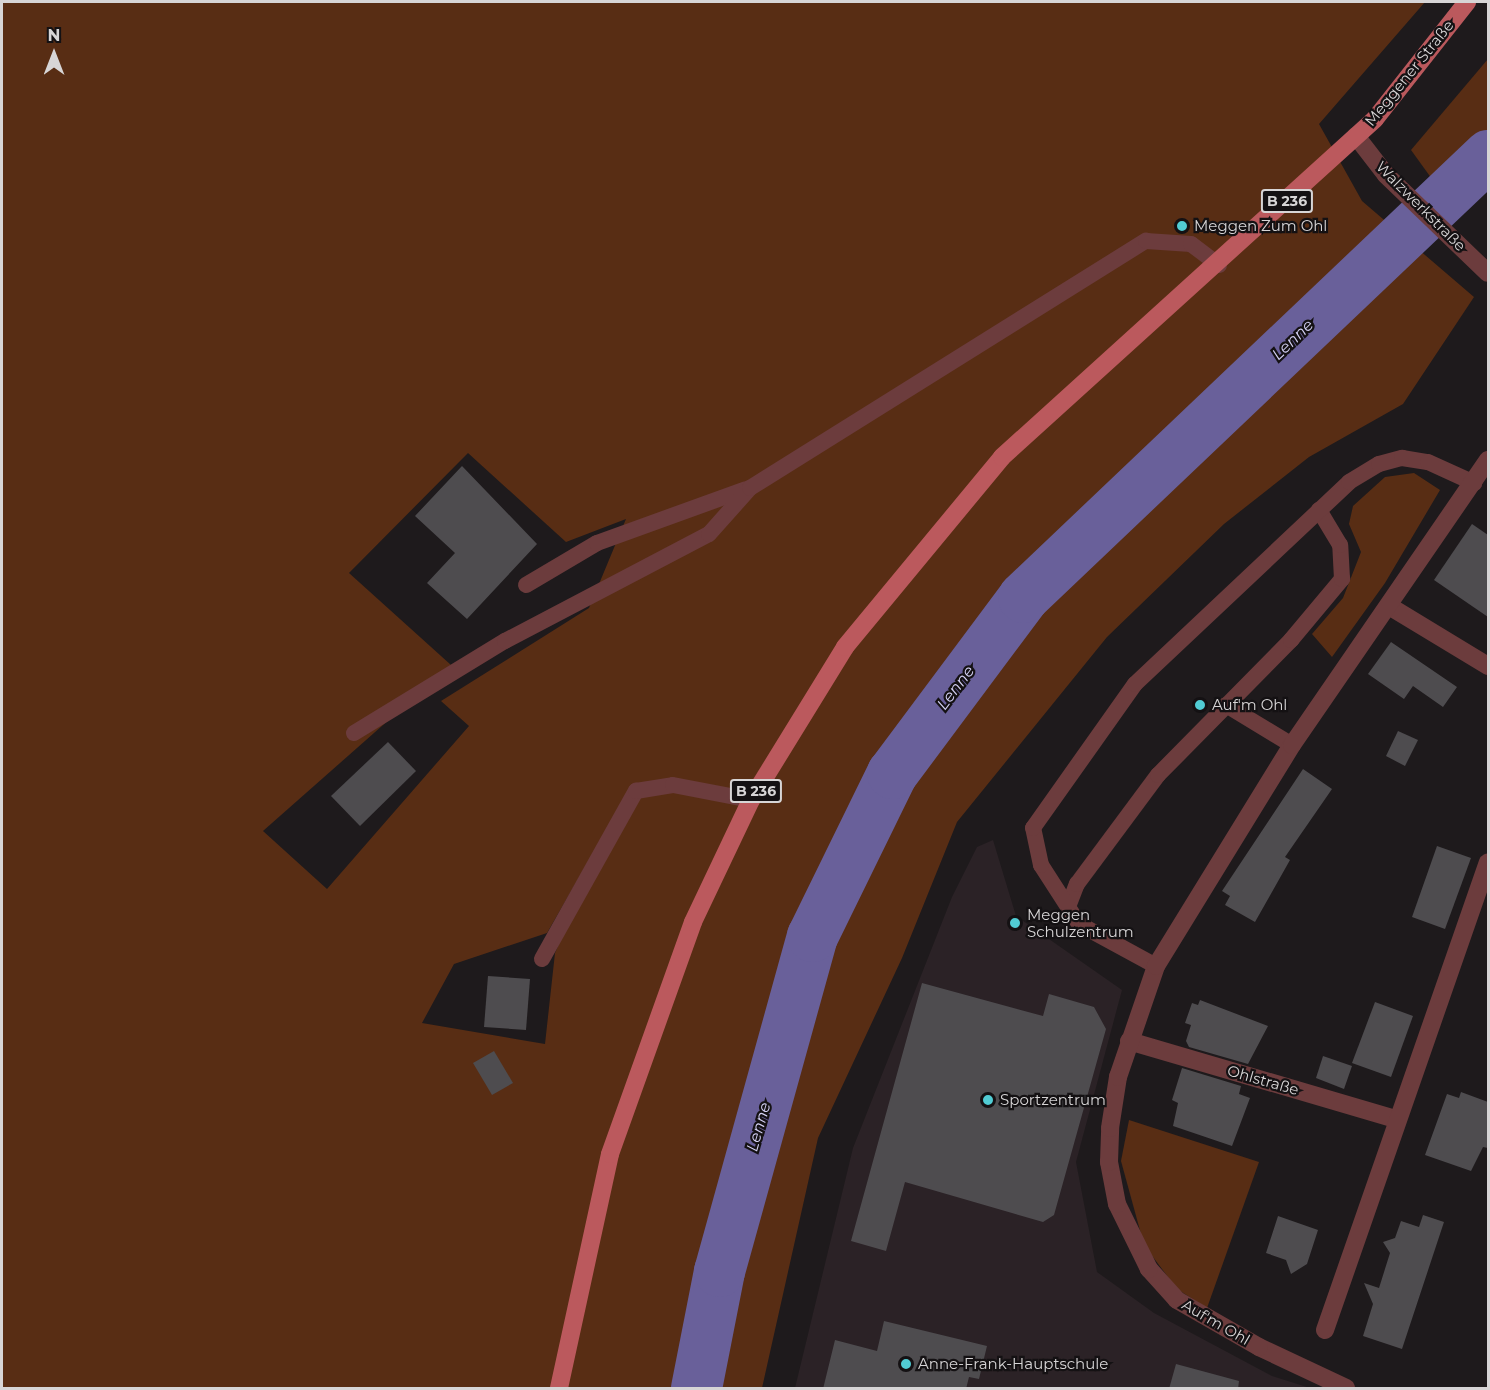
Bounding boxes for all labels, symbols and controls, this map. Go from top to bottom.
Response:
street label: Meggener Straße [1361,17,1457,129]
north arrow [24,24,84,84]
text: N [48,26,60,45]
street label: Walzwerkstraße [1372,157,1470,255]
road number: B 236 [1260,190,1314,212]
place label: Meggen Zum Ohl [1194,217,1327,235]
marker: Meggen Zum Ohl [1175,219,1189,233]
water label: Lenne [1268,316,1318,364]
water label: Lenne [933,662,979,714]
place label: Auf'm Ohl [1212,696,1287,714]
marker: Auf'm Ohl [1193,698,1207,712]
road number: B 236 [729,780,783,802]
place label: Meggen Schulzentrum [1027,905,1134,940]
marker: Meggen Schulzentrum [1008,916,1022,930]
street label: Ohlstraße [1225,1061,1301,1099]
place label: Sportzentrum [1000,1091,1106,1109]
marker: Sportzentrum [981,1093,995,1107]
water label: Lenne [743,1100,775,1154]
street label: Auf'm Ohl [1179,1295,1253,1349]
place label: Anne-Frank-Hauptschule [918,1355,1108,1373]
marker: Anne-Frank-Hauptschule [899,1357,913,1371]

